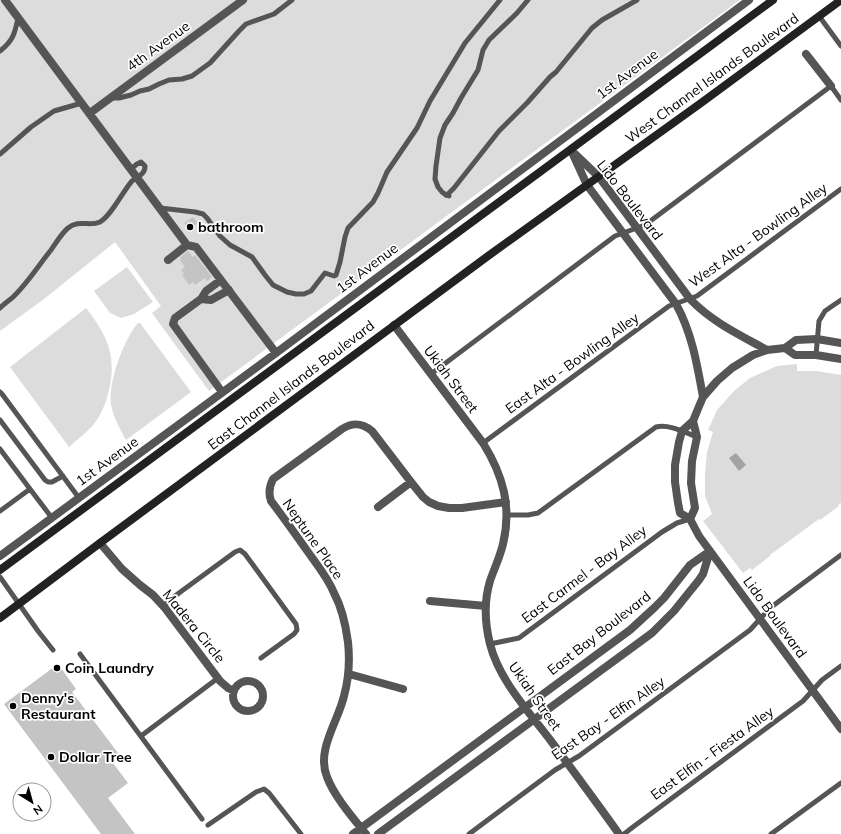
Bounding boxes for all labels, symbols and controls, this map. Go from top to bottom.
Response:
street label: West Channel Islands Boulevard [622,9,802,147]
street label: 4th Avenue [123,17,193,75]
street label: 1st Avenue [593,45,661,103]
street label: Lido Boulevard [593,156,667,244]
street label: West Alta - Bowling Alley [685,178,831,291]
place label: bathroom [198,218,264,236]
marker: bathroom [185,222,195,232]
street label: 1st Avenue [333,239,401,297]
street label: East Alta - Bowling Alley [502,308,643,417]
street label: East Channel Islands Boulevard [204,316,378,454]
street label: Ukiah Street [420,342,482,416]
street label: 1st Avenue [72,432,142,490]
street label: Neptune Place [279,495,347,583]
street label: East Carmel - Bay Alley [518,521,651,627]
street label: Lido Boulevard [739,573,811,661]
street label: Madera Circle [159,586,229,666]
street label: East Bay Boulevard [544,587,654,679]
street label: Ukiah Street [505,658,565,734]
place label: Coin Laundry [65,659,154,677]
marker: Coin Laundry [52,663,62,673]
street label: East Bay - Elfin Alley [548,672,668,764]
place label: Denny's Restaurant [21,689,96,723]
marker: Denny's Restaurant [8,701,18,711]
street label: East Elfin - Fiesta Alley [647,702,777,804]
place label: Dollar Tree [59,748,132,766]
marker: Dollar Tree [46,752,56,762]
north arrow [12,782,52,822]
text: N [30,802,46,818]

